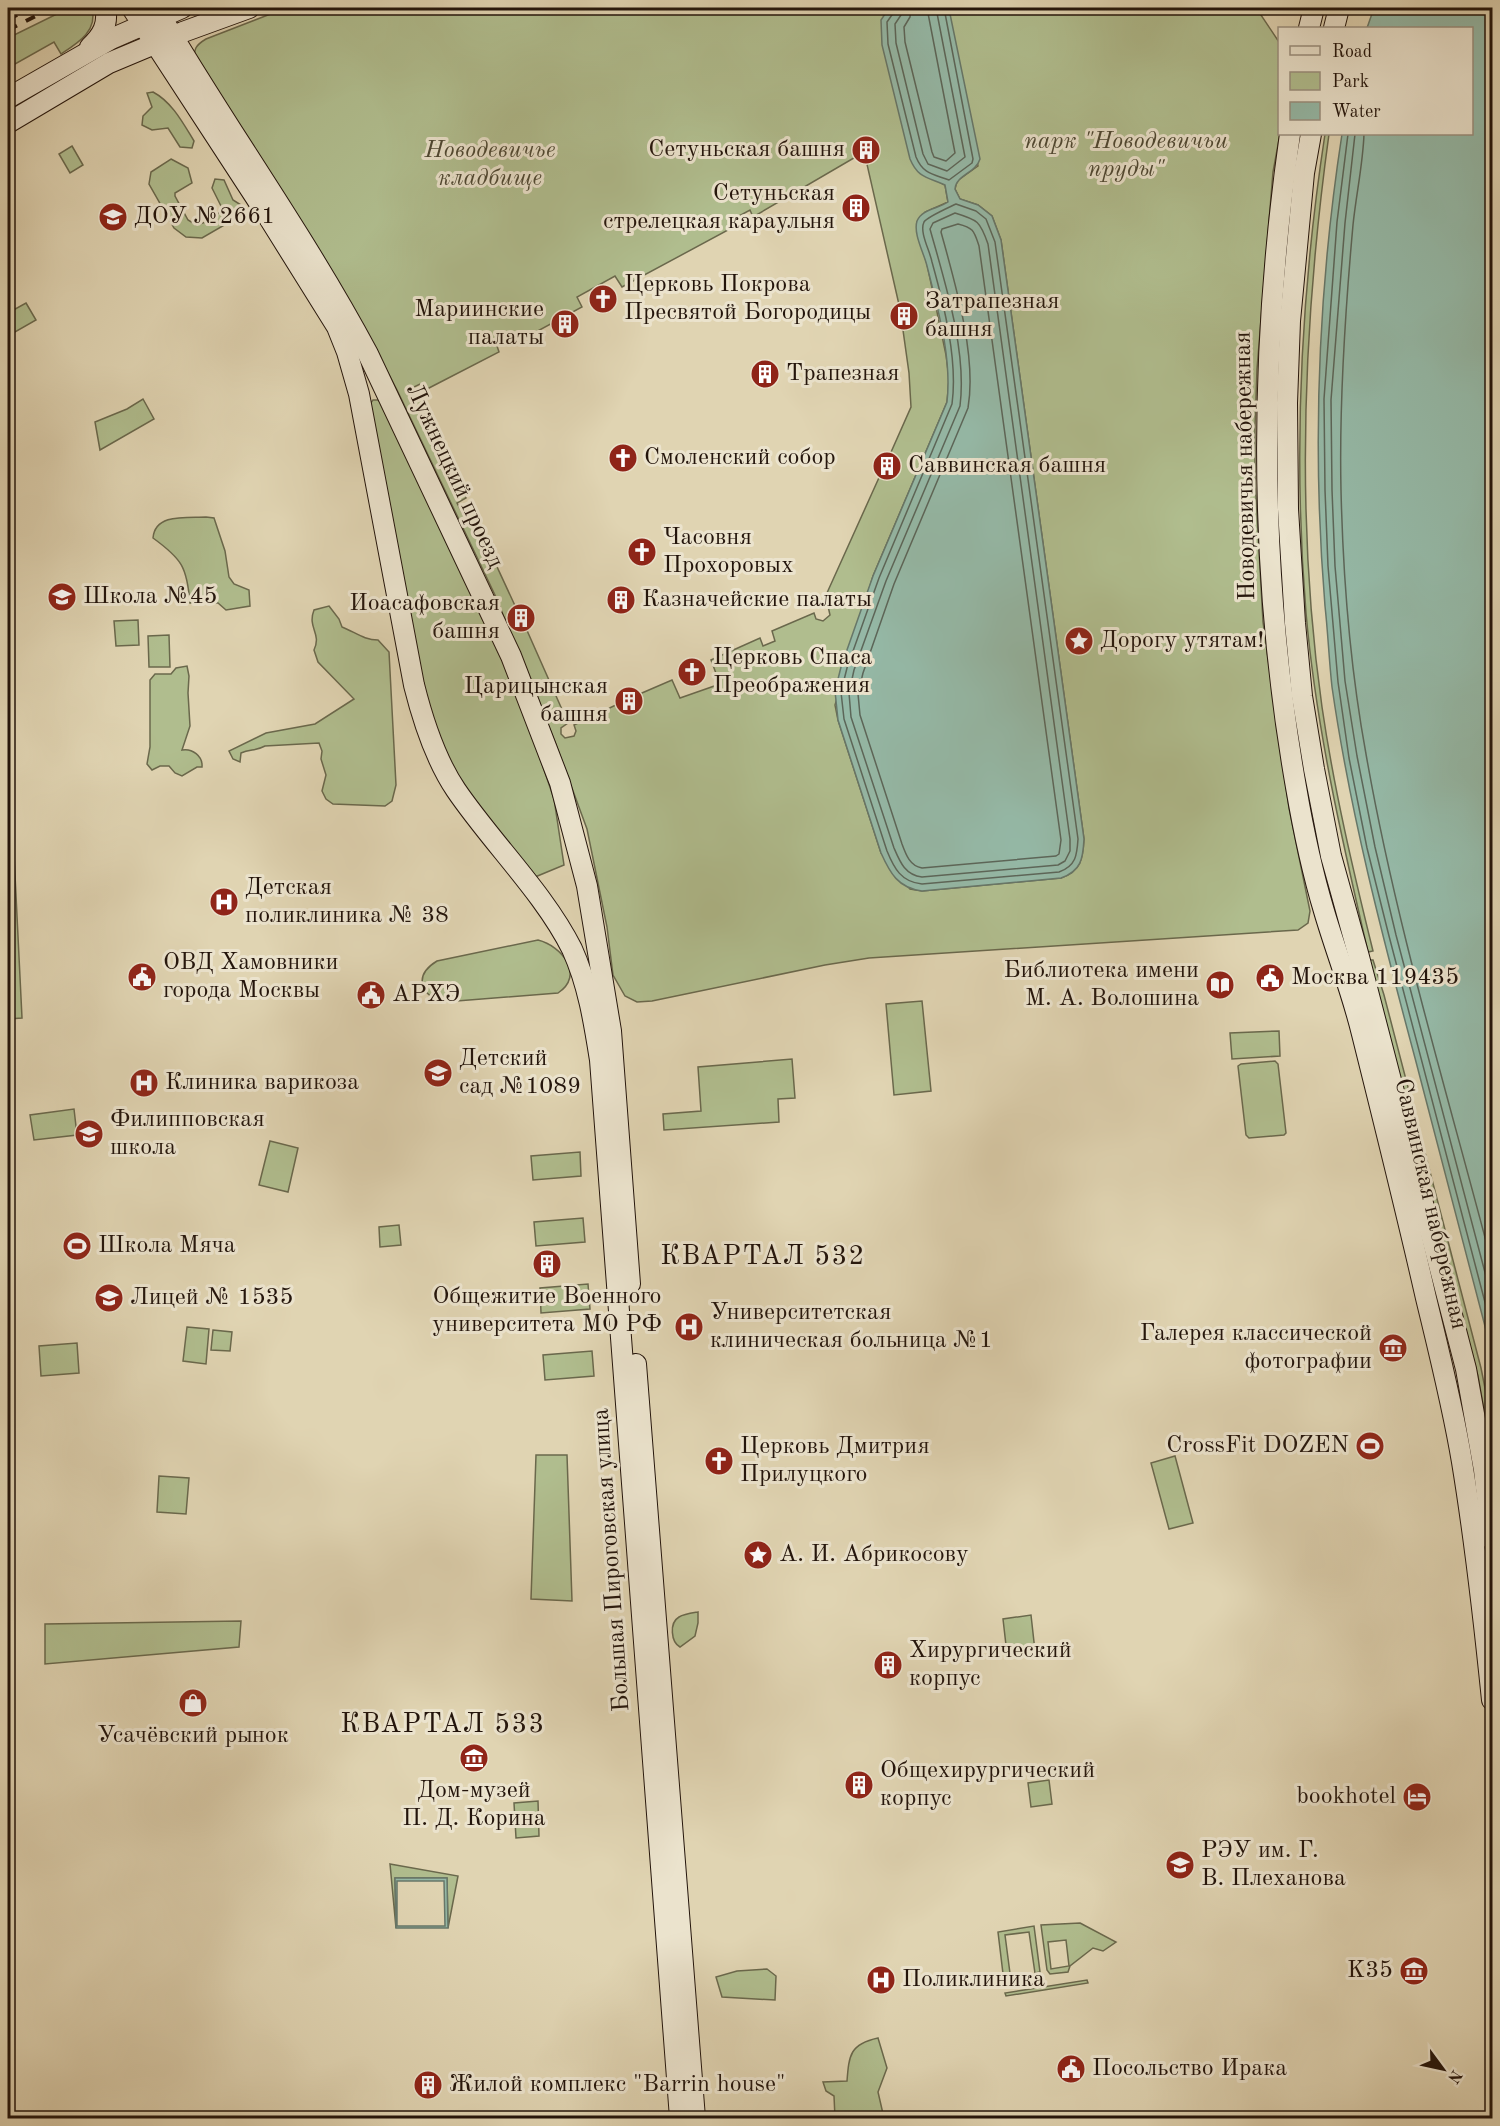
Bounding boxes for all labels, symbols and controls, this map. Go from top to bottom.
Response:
legend [1278,27,1473,135]
text: Road [1332,43,1372,61]
text: Park [1332,73,1369,91]
text: Water [1332,103,1381,121]
park label: парк "Новодевичьи пруды" [1024,130,1228,182]
building icon: Сетуньская башня [850,134,882,166]
place label: Сетуньская башня [648,138,845,162]
park label: Новодевичье кладбище [423,139,556,191]
place label: Сетуньская стрелецкая караульня [603,182,835,234]
building icon: Сетуньская стрелецкая караульня [840,192,872,224]
school or university icon: ДОУ №2661 [97,201,129,233]
place label: ДОУ №2661 [134,205,275,229]
place label: Церковь Покрова Пресвятой Богородицы [624,273,871,325]
church icon: Церковь Покрова Пресвятой Богородицы [587,283,619,315]
place label: Затрапезная башня [925,290,1060,342]
place label: Мариинские палаты [414,298,544,350]
building icon: Затрапезная башня [888,300,920,332]
building icon: Мариинские палаты [549,308,581,340]
street label: Новодевичья набережная [1232,331,1260,601]
building icon: Трапезная [749,358,781,390]
place label: Трапезная [786,362,900,386]
street label: Лужнецкий проезд [401,380,507,572]
church icon: Смоленский собор [607,442,639,474]
place label: Смоленский собор [644,446,836,470]
building icon: Саввинская башня [871,450,903,482]
place label: Саввинская башня [908,454,1106,478]
place label: Часовня Прохоровых [663,526,794,578]
church icon: Часовня Прохоровых [626,536,658,568]
school or university icon: Школа №45 [46,581,78,613]
building icon: Казначейские палаты [605,584,637,616]
place label: Школа №45 [83,585,218,609]
place label: Казначейские палаты [642,588,872,612]
place label: Иоасафовская башня [349,592,500,644]
building icon: Иоасафовская башня [505,602,537,634]
place icon: Дорогу утятам! [1063,625,1095,657]
place label: Дорогу утятам! [1100,629,1264,653]
place label: Церковь Спаса Преображения [713,646,873,698]
church icon: Церковь Спаса Преображения [676,656,708,688]
place label: Царицынская башня [464,675,608,727]
building icon: Царицынская башня [613,685,645,717]
place label: Детская поликлиника № 38 [245,876,449,928]
hospital icon: Детская поликлиника № 38 [208,886,240,918]
place label: ОВД Хамовники города Москвы [163,951,338,1003]
place label: Библиотека имени М. А. Волошина [1003,959,1199,1011]
public building icon: ОВД Хамовники города Москвы [126,961,158,993]
public building icon: Москва 119435 [1254,962,1286,994]
place label: Москва 119435 [1291,966,1459,990]
library icon: Библиотека имени М. А. Волошина [1204,969,1236,1001]
public building icon: АРХЭ [355,979,387,1011]
place label: АРХЭ [392,983,460,1007]
place label: Детский сад №1089 [459,1047,581,1099]
school or university icon: Детский сад №1089 [422,1057,454,1089]
hospital icon: Клиника варикоза [128,1067,160,1099]
place label: Клиника варикоза [165,1071,359,1095]
street label: Саввинская набережная [1389,1076,1471,1332]
place label: Филипповская школа [110,1108,265,1160]
school or university icon: Филипповская школа [73,1118,105,1150]
sports icon: Школа Мяча [61,1230,93,1262]
place label: Школа Мяча [98,1234,236,1258]
district label: КВАРТАЛ 532 [660,1243,866,1270]
building icon: Общежитие Военного университета МО РФ [531,1248,563,1280]
school or university icon: Лицей № 1535 [93,1282,125,1314]
place label: Общежитие Военного университета МО РФ [432,1285,662,1337]
place label: Лицей № 1535 [130,1286,293,1310]
place label: Университетская клиническая больница №1 [710,1301,993,1353]
hospital icon: Университетская клиническая больница №1 [673,1311,705,1343]
place label: Галерея классической фотографии [1140,1322,1372,1374]
museum icon: Галерея классической фотографии [1377,1332,1409,1364]
street label: Большая Пироговская улица [589,1407,635,1712]
sports icon: CrossFit DOZEN [1354,1430,1386,1462]
place label: CrossFit DOZEN [1166,1434,1349,1458]
place label: Церковь Дмитрия Прилуцкого [740,1435,930,1487]
church icon: Церковь Дмитрия Прилуцкого [703,1445,735,1477]
place icon: А. И. Абрикосову [742,1539,774,1571]
place label: А. И. Абрикосову [779,1543,969,1567]
place label: Хирургический корпус [909,1639,1072,1691]
building icon: Хирургический корпус [872,1649,904,1681]
shop icon: Усачёвский рынок [177,1687,209,1719]
district label: КВАРТАЛ 533 [340,1711,546,1738]
place label: Усачёвский рынок [97,1724,289,1748]
museum icon: Дом-музей П. Д. Корина [458,1742,490,1774]
place label: Общехирургический корпус [880,1759,1095,1811]
building icon: Общехирургический корпус [843,1769,875,1801]
place label: Дом-музей П. Д. Корина [402,1779,546,1831]
hotel icon: bookhotel [1401,1781,1433,1813]
place label: bookhotel [1297,1785,1396,1809]
place label: РЭУ им. Г. В. Плеханова [1201,1839,1346,1891]
school or university icon: РЭУ им. Г. В. Плеханова [1164,1849,1196,1881]
museum icon: K35 [1398,1955,1430,1987]
place label: K35 [1347,1959,1393,1983]
hospital icon: Поликлиника [865,1964,897,1996]
place label: Поликлиника [902,1968,1045,1992]
north arrow [1413,2039,1473,2099]
public building icon: Посольство Ирака [1055,2053,1087,2085]
place label: Посольство Ирака [1092,2057,1287,2081]
text: N [1443,2067,1464,2086]
building icon: Жилой комплекс "Barrin house" [412,2069,444,2101]
place label: Жилой комплекс "Barrin house" [449,2073,785,2097]

